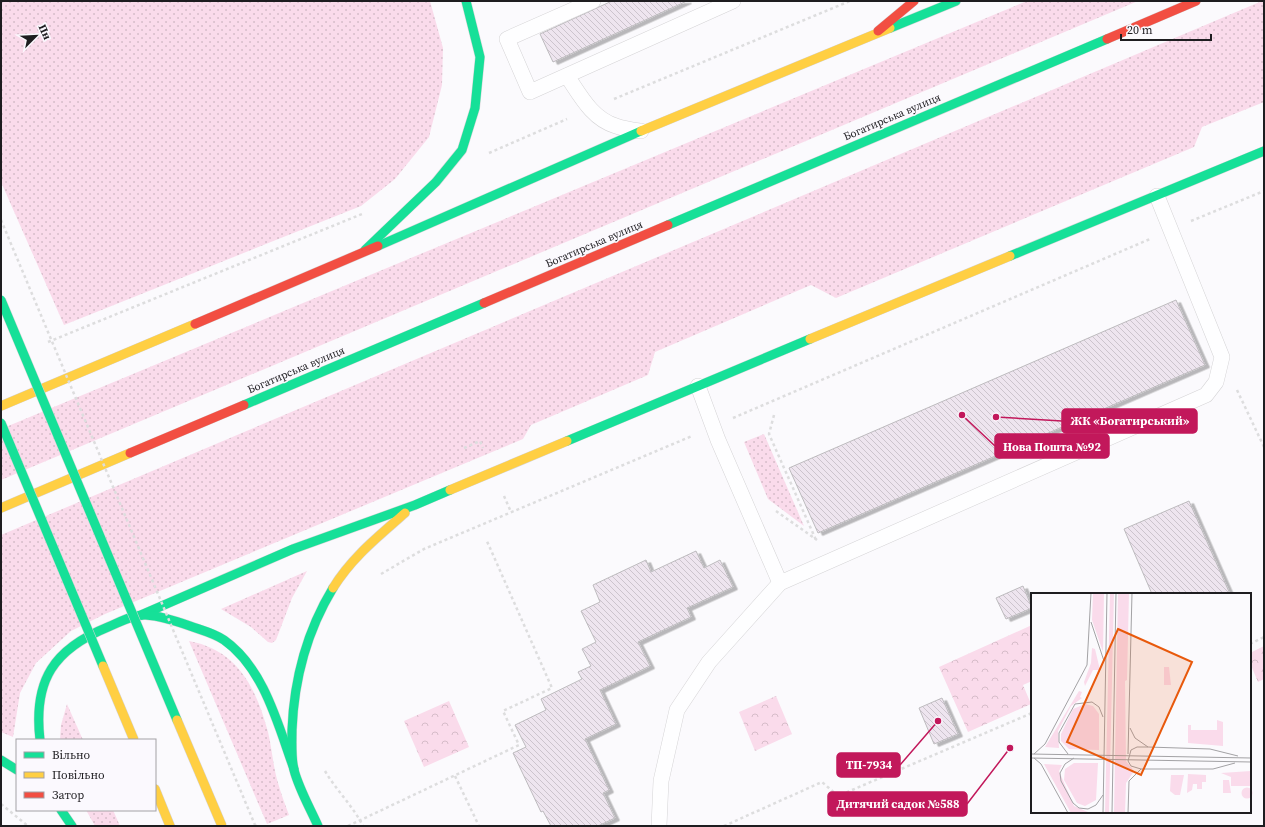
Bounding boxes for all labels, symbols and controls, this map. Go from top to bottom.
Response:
north arrow [16,16,56,56]
scale bar [1121,16,1211,42]
text: Пн [35,22,55,42]
text: 20 m [1127,22,1153,38]
street label: Богатирська вулиця [841,90,943,144]
street label: Богатирська вулиця [543,217,645,271]
street label: Богатирська вулиця [245,343,347,397]
callout: ЖК «Богатирський» [1062,409,1197,433]
text: ЖК «Богатирський» [1071,413,1190,429]
callout: Нова Пошта №92 [995,434,1109,458]
text: Нова Пошта №92 [1003,439,1101,455]
inset map [1031,593,1251,813]
legend [16,739,156,811]
text: Вільно [52,747,91,763]
callout: ТП-7934 [837,753,900,777]
text: ТП-7934 [846,757,893,773]
text: Повільно [52,767,105,783]
text: Затор [52,787,84,803]
callout: Дитячий садок №588 [828,792,967,816]
text: Дитячий садок №588 [836,796,960,812]

